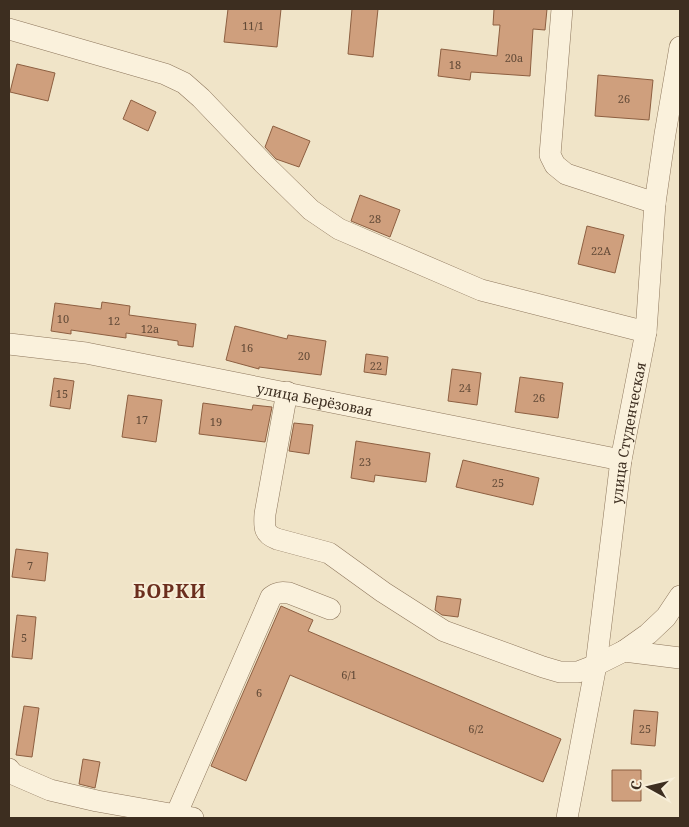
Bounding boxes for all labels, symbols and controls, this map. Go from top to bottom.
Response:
house number: 11/1 [242,18,264,33]
house number: 20а [505,50,523,65]
house number: 18 [449,57,461,72]
house number: 26 [618,91,630,106]
house number: 28 [369,211,381,226]
house number: 22А [591,243,611,258]
house number: 10 [57,311,69,326]
house number: 12 [108,313,120,328]
house number: 12а [141,321,159,336]
house number: 16 [241,340,253,355]
house number: 20 [298,348,310,363]
house number: 22 [370,358,382,373]
street label: улица Студенческая [606,360,649,505]
street label: улица Берёзовая [255,378,375,420]
house number: 24 [459,380,471,395]
house number: 15 [56,386,68,401]
house number: 26 [533,390,545,405]
house number: 17 [136,412,148,427]
house number: 19 [210,414,222,429]
house number: 23 [359,454,371,469]
house number: 25 [492,475,504,490]
house number: 7 [27,558,33,573]
district label: БОРКИ [133,578,207,604]
house number: 5 [21,630,27,645]
house number: 6/1 [341,667,357,682]
house number: 6 [256,685,262,700]
house number: 6/2 [468,721,484,736]
house number: 25 [639,721,651,736]
north arrow [624,762,674,812]
text: С [626,779,646,791]

